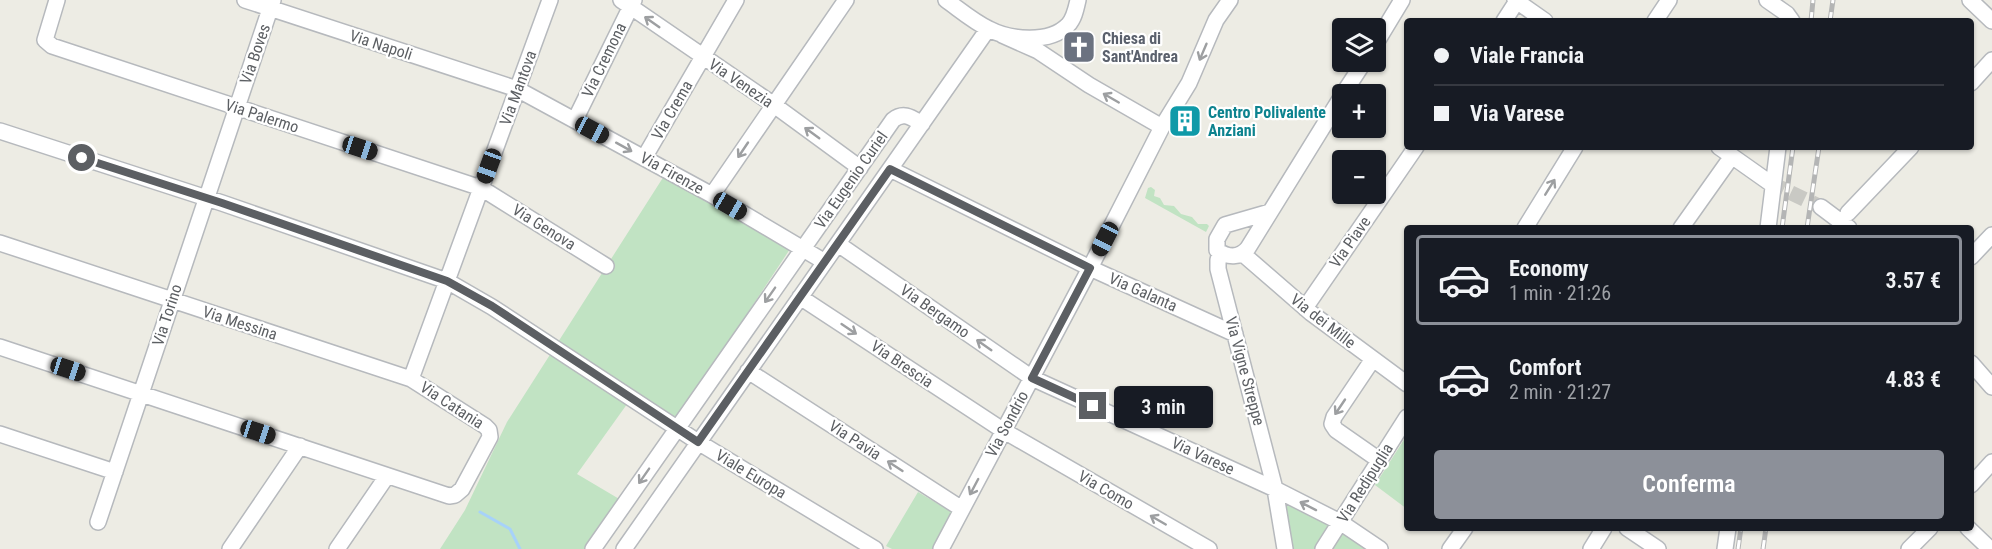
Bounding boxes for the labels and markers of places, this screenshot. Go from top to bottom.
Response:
church icon: Chiesa di Sant'Andrea [1061,29,1097,65]
place label: Chiesa di Sant'Andrea [1102,29,1178,66]
building icon: Centro Polivalente Anziani [1167,103,1203,139]
place label: Centro Polivalente Anziani [1208,103,1326,140]

